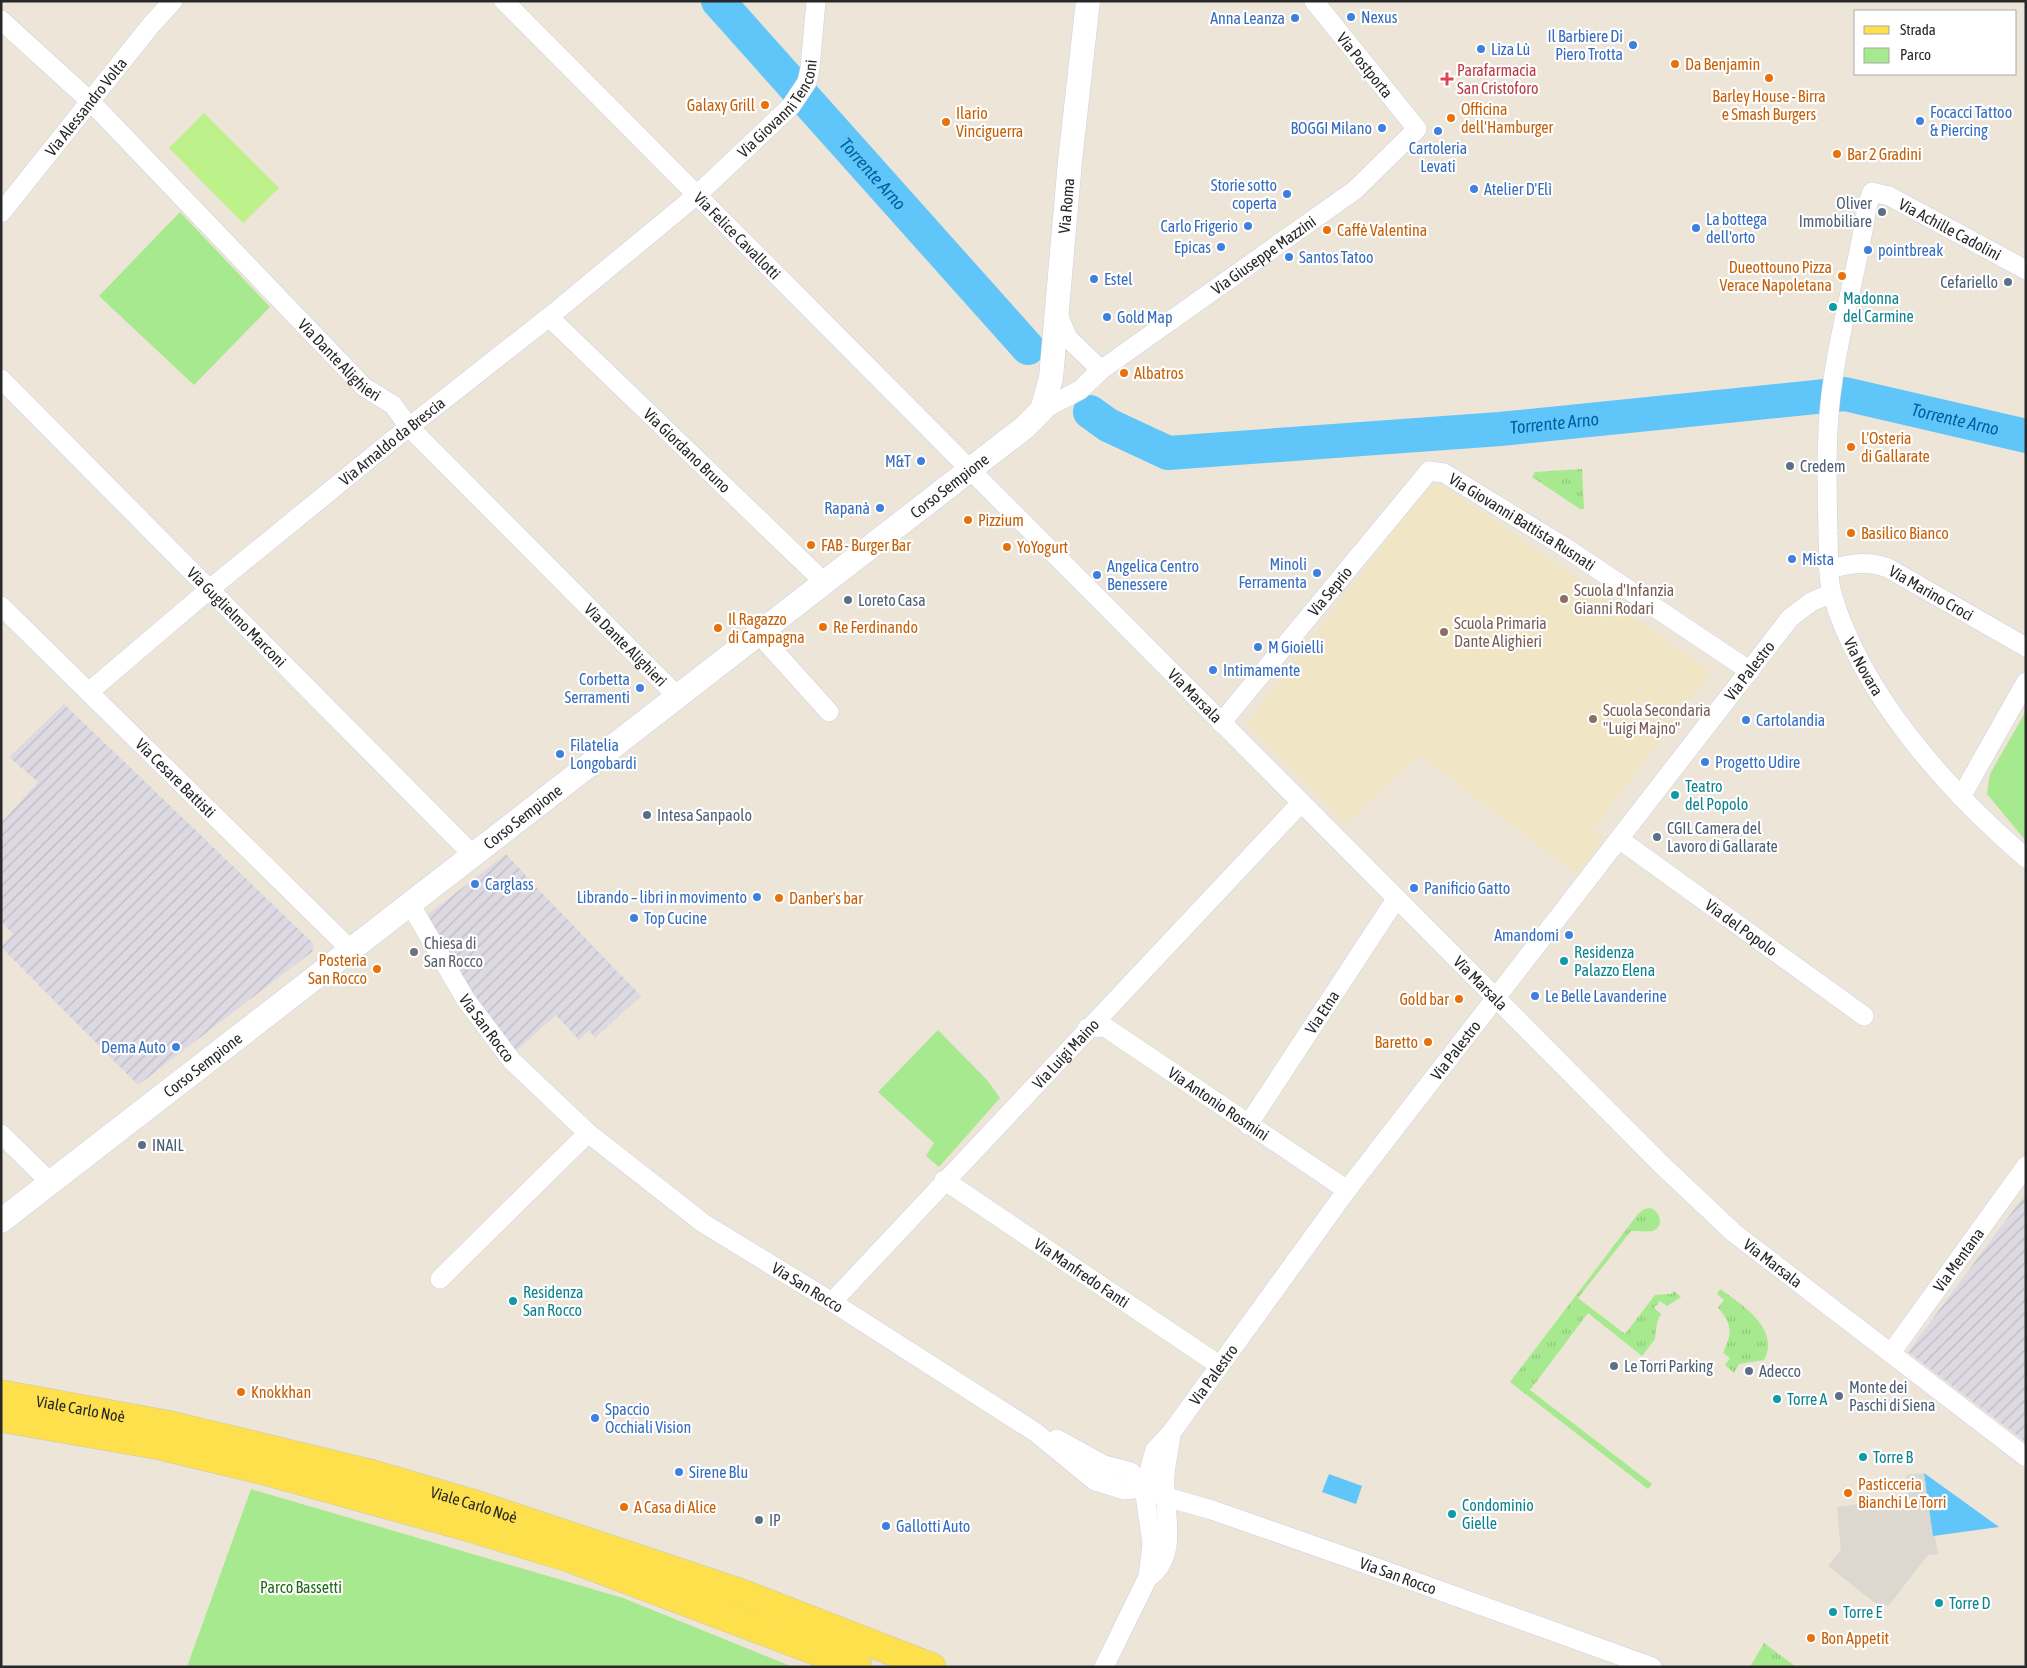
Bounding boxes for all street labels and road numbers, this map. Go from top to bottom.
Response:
street label: Via Postporta [1333,29,1397,102]
street label: Via Alessandro Volta [41,54,130,159]
street label: Via Giovanni Tenconi [734,59,820,161]
street label: Via Roma [1055,177,1077,234]
street label: Via Felice Cavallotti [690,188,784,283]
street label: Via Achille Cadolini [1896,194,2004,264]
street label: Via Giuseppe Mazzini [1208,212,1319,298]
street label: Via Dante Alighieri [295,315,384,404]
street label: Via Arnaldo da Brescia [336,393,448,489]
street label: Via Giordano Bruno [640,404,734,496]
street label: Corso Sempione [907,450,992,522]
street label: Via Giovanni Battista Rusnati [1446,469,1599,574]
street label: Via Marino Croci [1886,562,1977,624]
street label: Via Guglielmo Marconi [184,563,290,670]
street label: Via Seprio [1304,563,1355,619]
street label: Via Dante Alighieri [581,600,671,690]
street label: Via Novara [1840,634,1887,699]
street label: Via Palestro [1721,637,1778,704]
street label: Via Marsala [1164,665,1226,727]
street label: Via Cesare Battisti [132,735,219,821]
street label: Corso Sempione [480,781,565,853]
street label: Via del Popolo [1702,895,1781,959]
street label: Via Marsala [1450,952,1511,1014]
street label: Via Etna [1301,987,1343,1037]
street label: Via San Rocco [456,991,518,1065]
street label: Via Luigi Maino [1029,1015,1102,1092]
street label: Via Palestro [1427,1017,1484,1083]
street label: Corso Sempione [160,1029,245,1101]
street label: Via Antonio Rosmini [1165,1063,1273,1144]
street label: Via Mentana [1929,1224,1987,1295]
street label: Via Manfredo Fanti [1031,1234,1133,1311]
street label: Via Marsala [1740,1235,1806,1291]
street label: Via San Rocco [769,1258,847,1316]
street label: Via Palestro [1185,1341,1241,1408]
street label: Viale Carlo Noè [35,1392,127,1426]
street label: Viale Carlo Noè [428,1483,520,1527]
street label: Via San Rocco [1357,1553,1439,1598]

